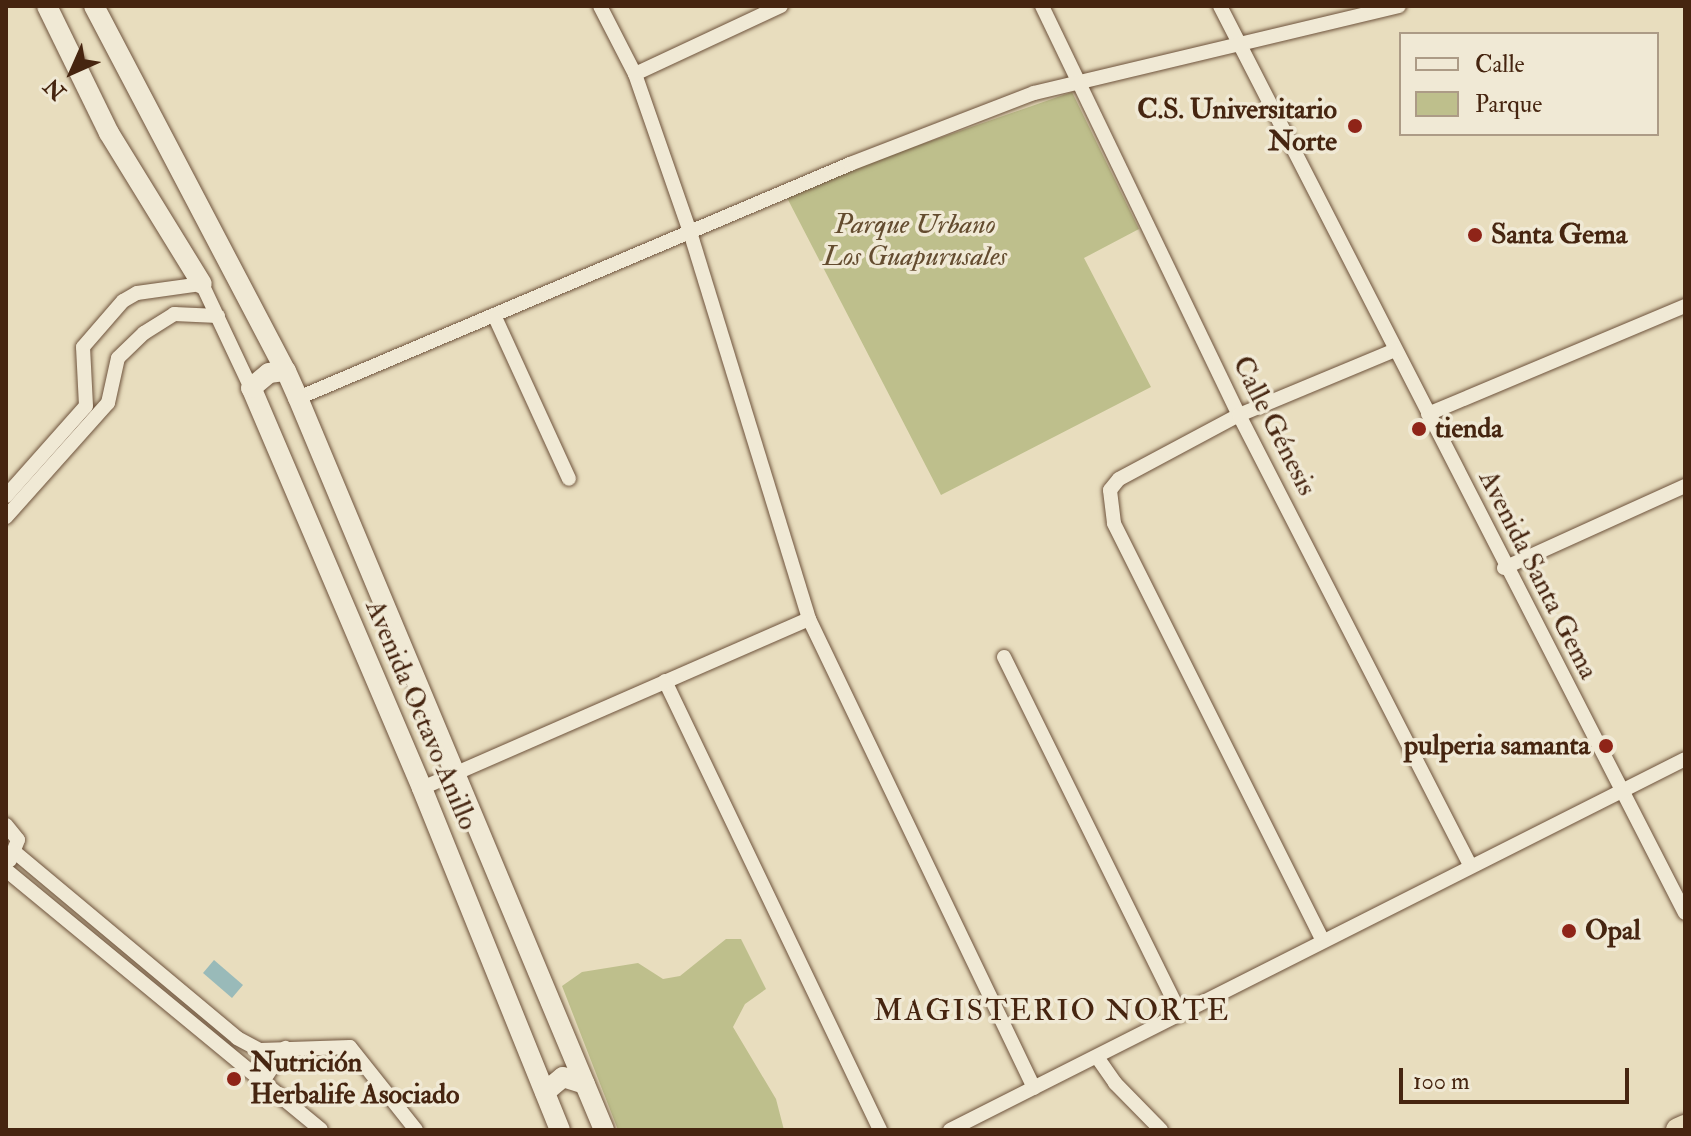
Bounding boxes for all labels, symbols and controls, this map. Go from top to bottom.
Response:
north arrow [32,32,112,112]
legend [1399,32,1659,136]
text: Calle [1475,49,1525,80]
text: N [38,72,72,106]
text: Parque [1475,89,1542,120]
place label: C.S. Universitario Norte [1137,93,1337,159]
marker: C.S. Universitario Norte [1344,115,1366,137]
park label: Parque Urbano Los Guapurusales [823,208,1007,274]
place label: Santa Gema [1491,218,1627,252]
marker: Santa Gema [1466,226,1484,244]
street label: Calle Génesis [1225,351,1323,501]
place label: tienda [1435,412,1503,446]
marker: tienda [1410,420,1428,438]
street label: Avenida Santa Gema [1471,465,1605,685]
street label: Avenida Octavo Anillo [357,595,485,835]
place label: pulperia samanta [1404,729,1590,763]
marker: pulperia samanta [1597,737,1615,755]
place label: Opal [1585,914,1641,948]
marker: Opal [1560,922,1578,940]
district label: MAGISTERIO NORTE [874,993,1230,1029]
place label: Nutrición Herbalife Asociado [250,1046,460,1112]
scale bar [1403,1052,1633,1102]
text: 100 m [1413,1066,1470,1097]
marker: Nutrición Herbalife Asociado [225,1070,243,1088]

